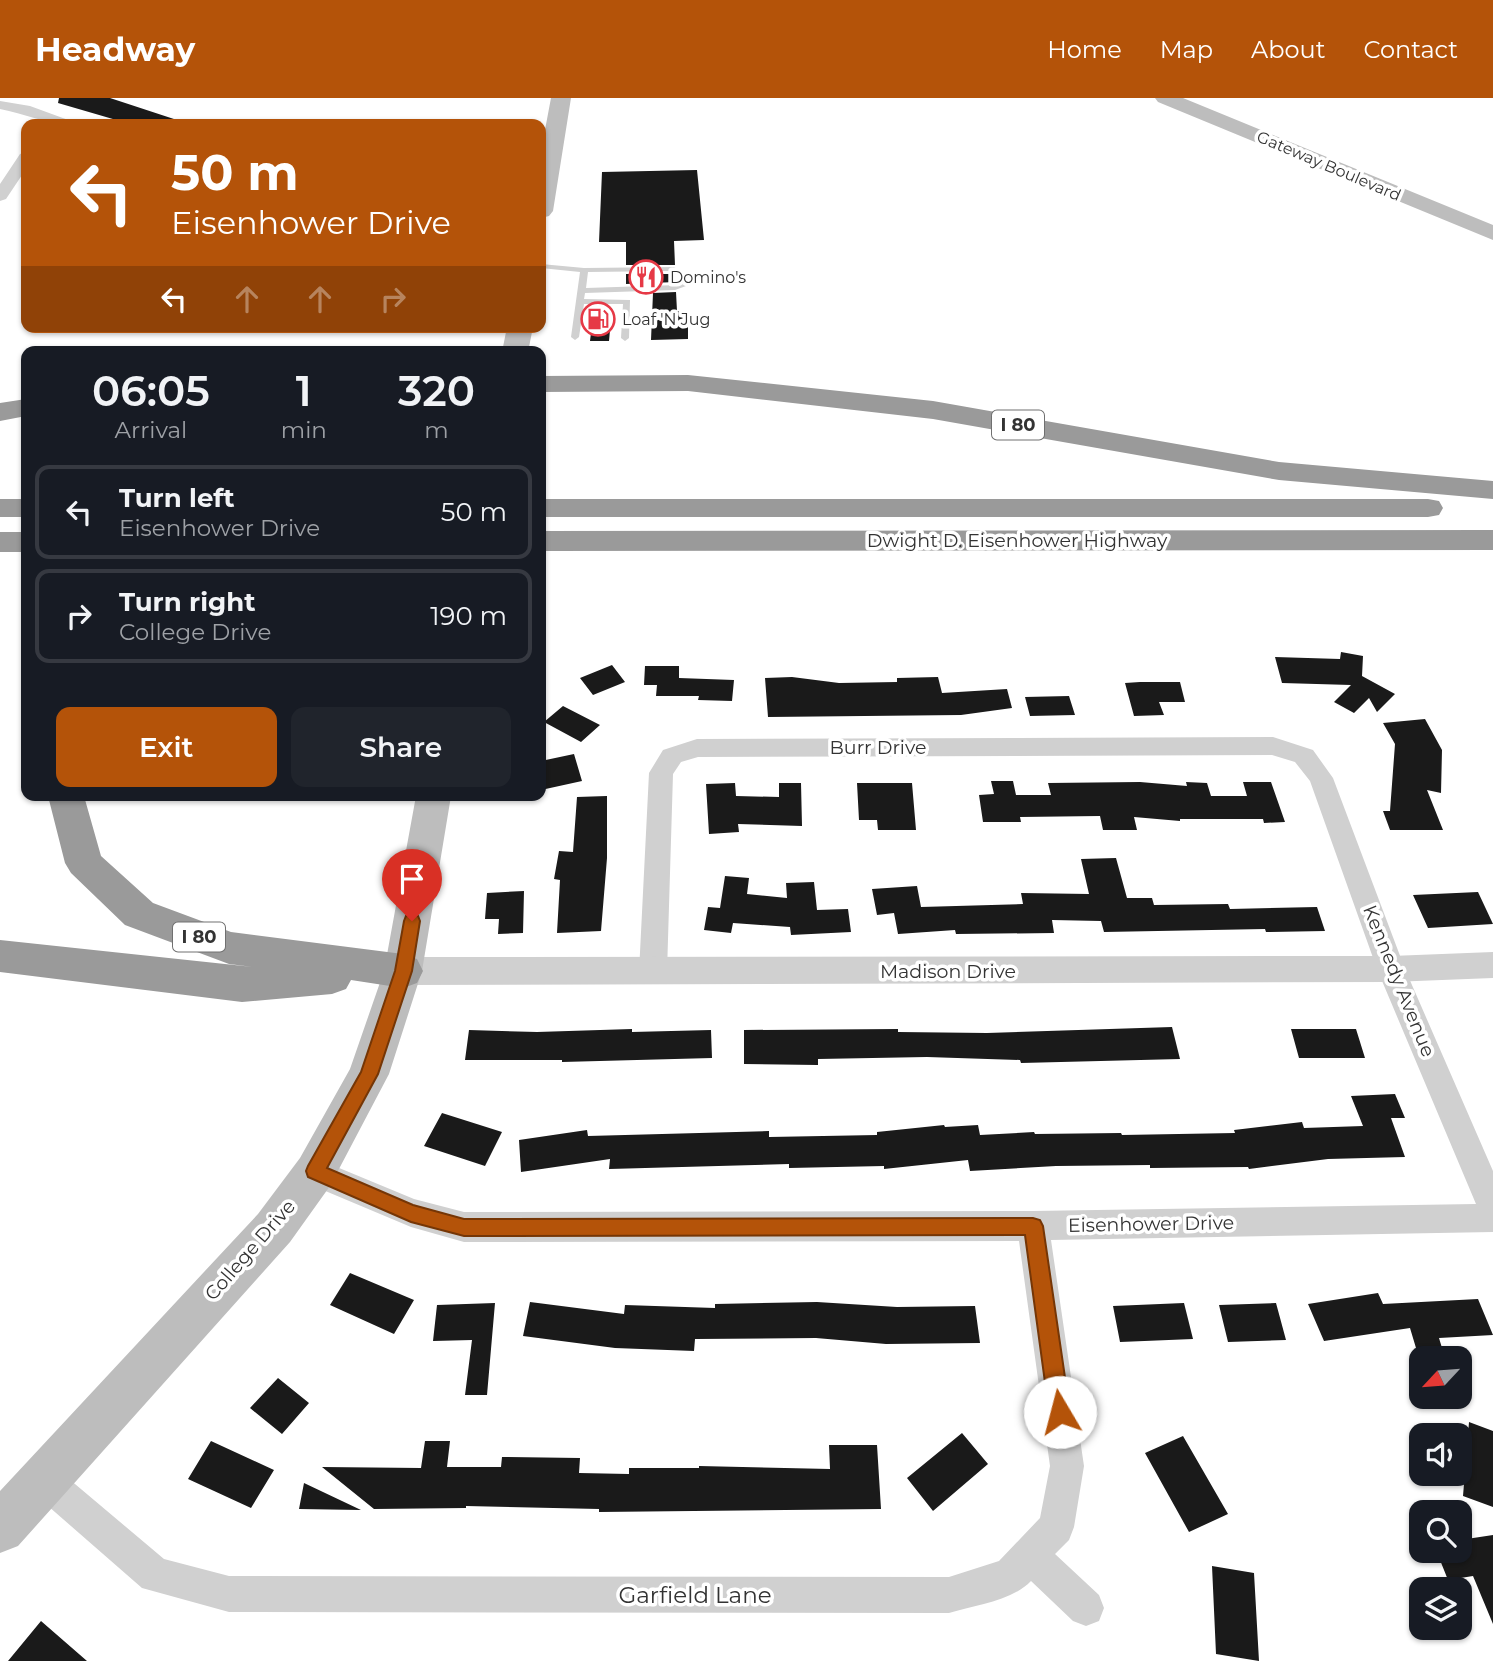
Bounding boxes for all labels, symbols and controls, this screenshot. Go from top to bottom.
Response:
text: Headway [35,29,195,69]
text: Home [1047,35,1122,64]
text: Map [1160,35,1213,64]
text: About [1251,35,1325,64]
text: Contact [1363,35,1458,64]
street label: Gateway Boulevard [1254,127,1404,205]
text: 50 m [171,143,299,202]
icon: left [56,147,147,238]
text: Eisenhower Drive [171,203,451,242]
restaurant icon: Domino's [627,258,665,296]
place label: Domino's [670,268,746,287]
icon: left [155,280,193,318]
icon: ahead [228,280,266,318]
icon: ahead [301,280,339,318]
icon: right [374,280,412,318]
fuel station icon: Loaf 'N Jug [579,300,617,338]
place label: Loaf 'N Jug [622,310,711,329]
text: 06:05 [92,365,210,417]
text: 1 [296,365,312,417]
text: 320 [398,365,475,417]
road number: I 80 [992,410,1044,440]
text: Arrival [115,416,187,444]
text: min [281,416,327,444]
text: m [424,416,449,444]
text: Turn left [119,482,235,514]
icon: left [60,493,98,531]
text: 50 m [441,496,507,528]
text: Eisenhower Drive [119,514,320,542]
street label: Dwight D. Eisenhower Highway [867,529,1168,552]
text: Turn right [119,586,255,618]
icon: right [60,597,98,635]
text: 190 m [430,600,507,632]
text: College Drive [119,618,271,646]
button: Exit [56,707,277,787]
button: Share [291,707,511,787]
street label: Burr Drive [830,736,926,759]
pin [382,849,442,921]
icon: arrive [393,860,431,898]
street label: Kennedy Avenue [1358,902,1440,1060]
road number: I 80 [173,922,225,952]
street label: Madison Drive [880,960,1016,983]
street label: College Drive [200,1195,300,1305]
street label: Eisenhower Drive [1068,1211,1234,1237]
north arrow [1409,1346,1472,1409]
map controls [1409,1346,1472,1640]
position arrow [1023,1375,1097,1449]
button: sound [1409,1423,1472,1486]
button: search [1409,1500,1472,1563]
button: layers [1409,1577,1472,1640]
street label: Garfield Lane [618,1581,772,1609]

